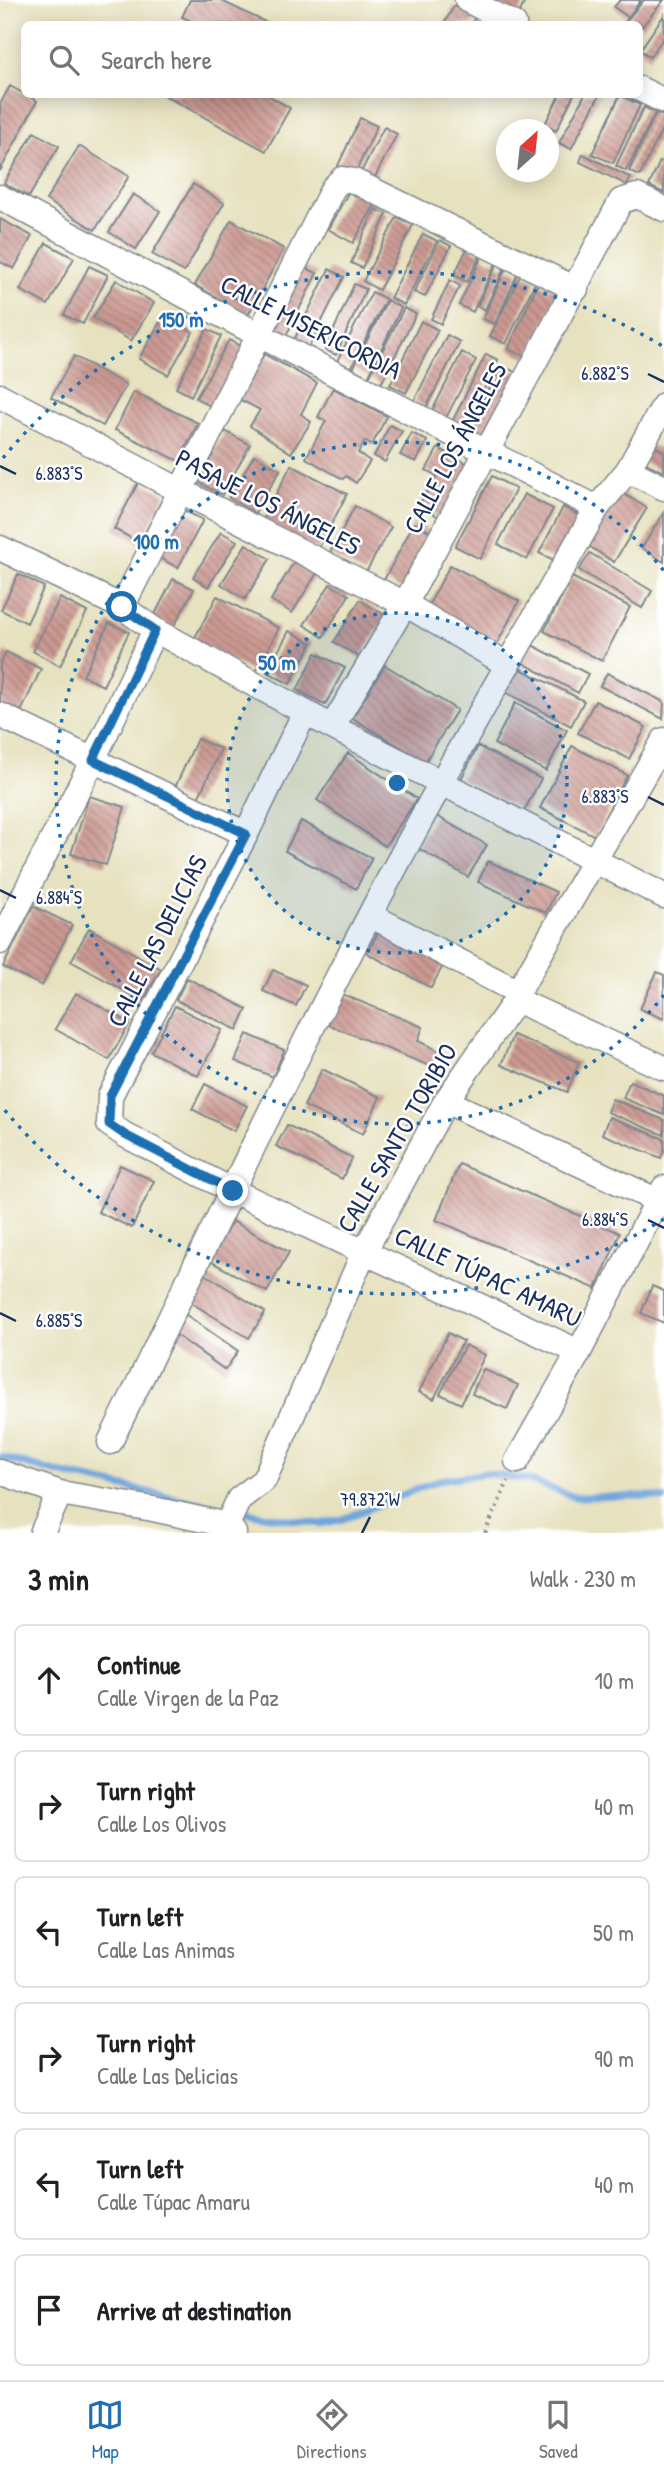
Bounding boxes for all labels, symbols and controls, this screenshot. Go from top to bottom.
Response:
search box [21,21,643,98]
icon: search [45,41,83,79]
text: Search here [101,42,212,77]
north arrow [496,119,559,182]
street label: CALLE MISERICORDIA [215,266,408,387]
text: 150 m [158,305,204,334]
street label: CALLE LOS ÁNGELES [395,356,514,540]
text: 6.882°S [581,361,629,386]
street label: PASAJE LOS ÁNGELES [170,440,366,563]
text: 6.883°S [35,461,83,486]
text: 100 m [133,527,179,556]
route start [106,591,137,622]
text: 50 m [258,648,296,677]
centre of rings [385,771,409,795]
text: 6.883°S [581,784,629,809]
street label: CALLE LAS DELICIAS [98,849,215,1033]
text: 6.884°S [36,885,82,910]
street label: CALLE SANTO TORIBIO [328,1037,465,1239]
route end [217,1175,248,1206]
text: 6.884°S [582,1207,628,1232]
street label: CALLE TÚPAC AMARU [389,1218,587,1335]
text: 6.885°S [36,1308,82,1333]
text: 79.872°W [340,1487,400,1512]
text: 3 min [28,1559,89,1599]
text: Walk · 230 m [530,1563,636,1594]
text: Continue [97,1647,181,1682]
icon: ahead [30,1661,68,1699]
text: 10 m [594,1665,634,1696]
text: Calle Virgen de la Paz [97,1682,279,1713]
text: Turn right [97,1773,195,1808]
icon: right [30,1787,68,1825]
text: 40 m [594,1791,634,1822]
text: Calle Los Olivos [97,1808,226,1839]
text: Turn left [97,1899,183,1934]
icon: left [30,1913,68,1951]
text: 50 m [593,1917,634,1948]
text: Calle Las Animas [97,1934,235,1965]
text: Turn right [97,2025,195,2060]
icon: right [30,2039,68,2077]
text: 90 m [594,2043,634,2074]
text: Calle Las Delicias [97,2060,238,2091]
text: Turn left [97,2151,183,2186]
icon: left [30,2165,68,2203]
text: 40 m [594,2169,634,2200]
text: Calle Túpac Amaru [97,2186,250,2217]
icon: arrive [30,2291,68,2329]
text: Arrive at destination [97,2293,292,2328]
tab: Map [86,2396,124,2464]
tab: Directions [297,2396,367,2464]
tab: Saved [539,2396,578,2464]

